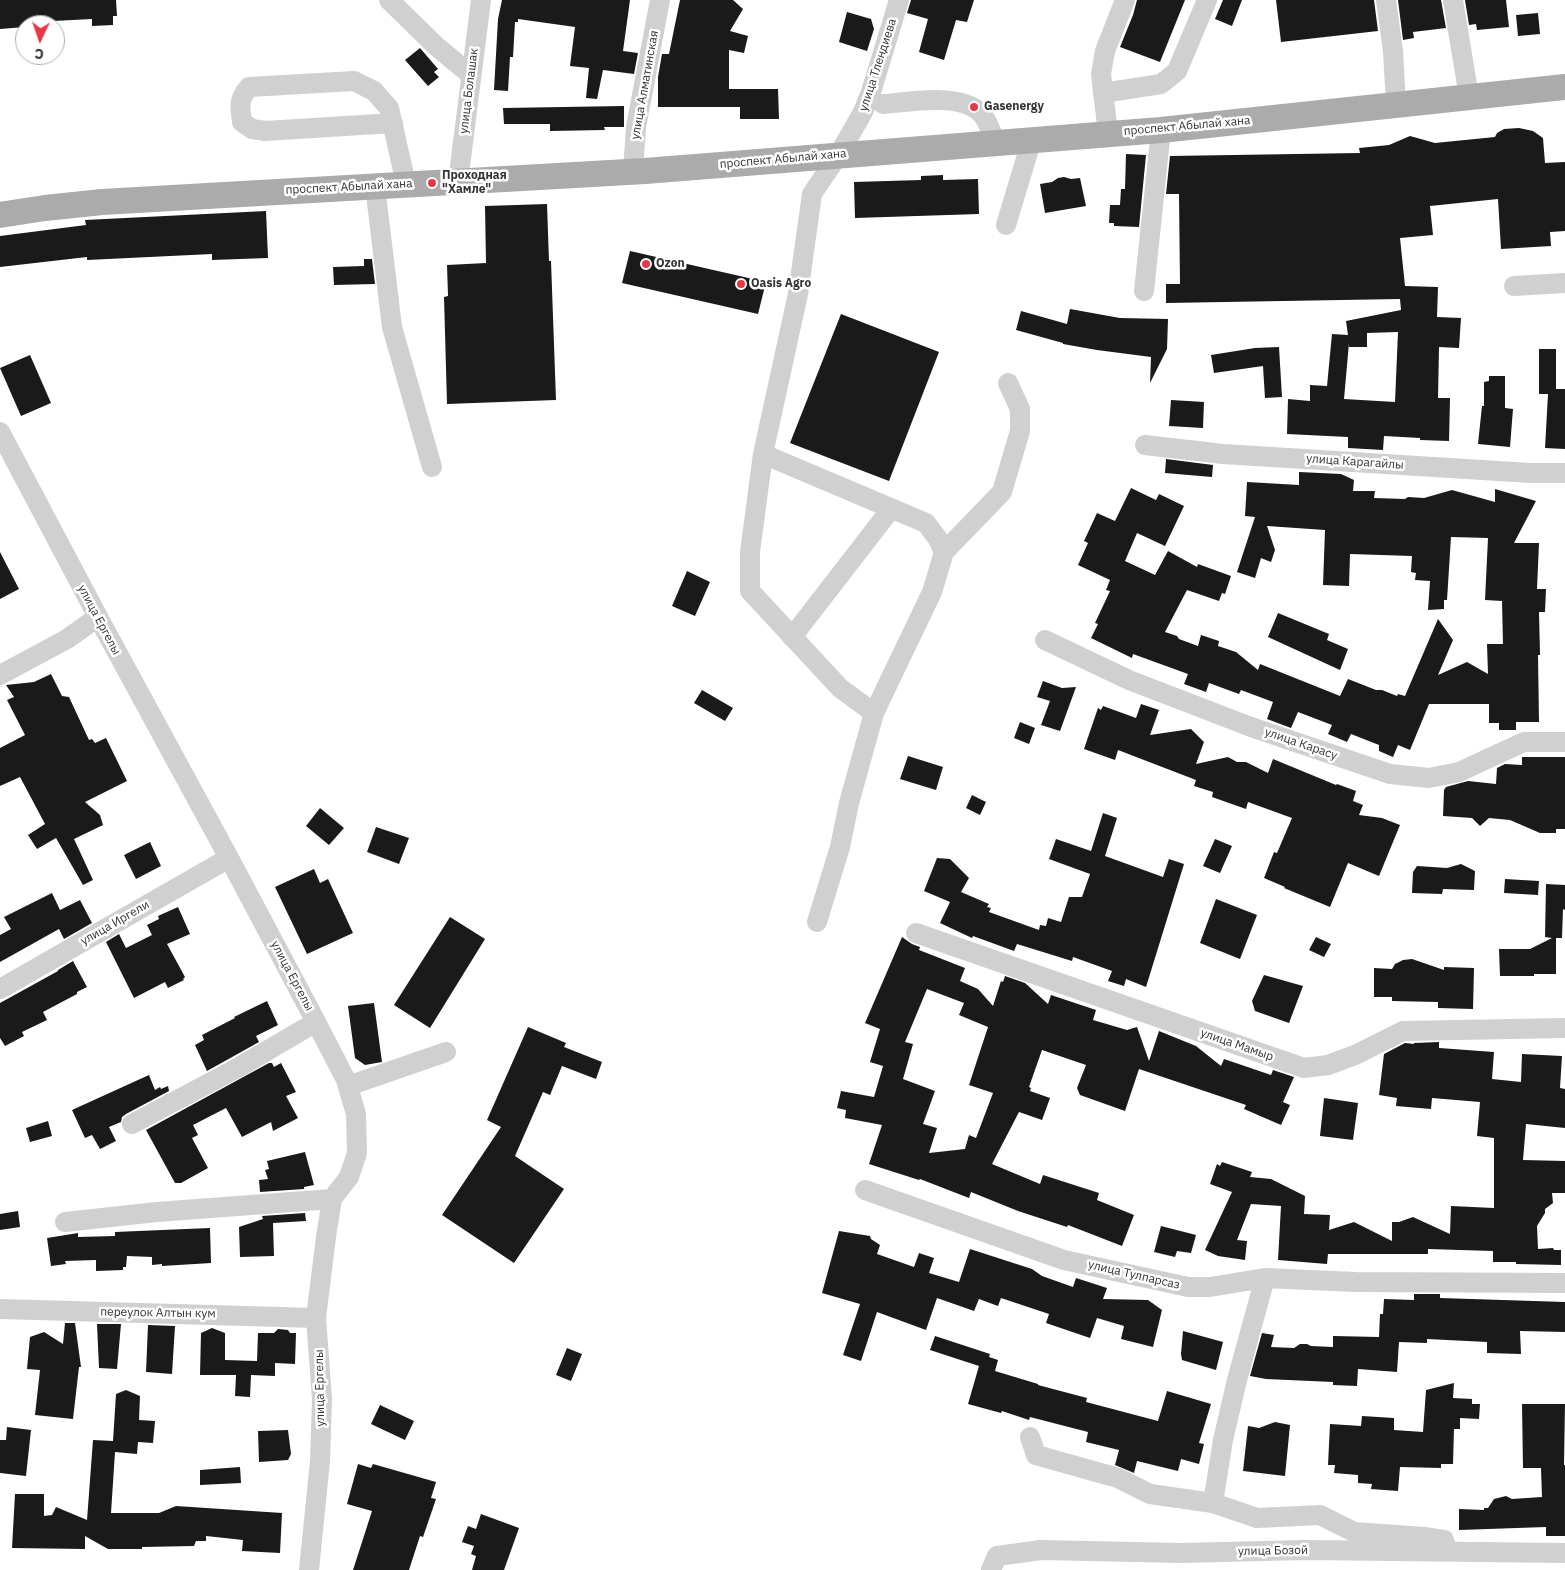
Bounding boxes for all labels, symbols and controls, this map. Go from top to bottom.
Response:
north arrow [15,15,65,65]
street label: улица Тлендиева [856,17,900,113]
street label: улица Алматинская [628,29,662,141]
text: С [34,45,44,63]
street label: улица Болашак [457,47,481,135]
place label: Gasenergy [984,100,1044,114]
marker: Gasenergy [968,101,980,113]
street label: проспект Абылай хана [1123,113,1251,139]
street label: проспект Абылай хана [719,146,847,172]
place label: Проходная "Хамле" [442,169,507,197]
street label: проспект Абылай хана [285,176,413,198]
marker: Проходная "Хамле" [426,177,438,189]
place label: Ozon [656,257,685,271]
marker: Ozon [640,258,652,270]
place label: Oasis Agro [751,277,811,291]
marker: Oasis Agro [735,278,747,290]
street label: улица Карагайлы [1306,451,1404,473]
street label: улица Ергелы [75,583,123,657]
street label: улица Карасу [1263,725,1339,763]
street label: улица Иргели [78,898,152,948]
street label: улица Ергелы [268,939,316,1013]
street label: улица Мамыр [1199,1026,1275,1064]
street label: улица Тулпарсаз [1087,1257,1181,1293]
street label: переулок Алтын кум [100,1305,216,1321]
street label: улица Ергелы [312,1349,328,1427]
street label: улица Бозой [1238,1543,1308,1559]

